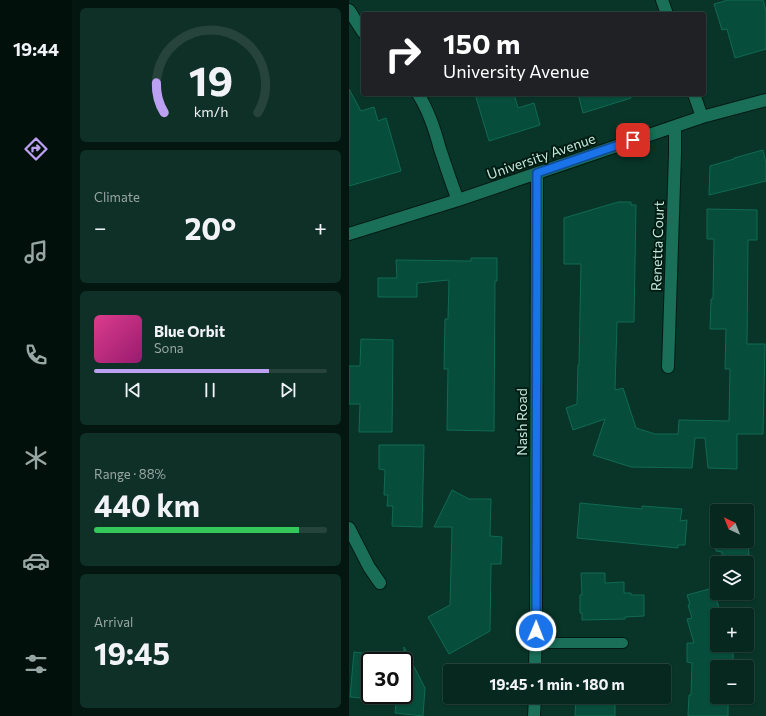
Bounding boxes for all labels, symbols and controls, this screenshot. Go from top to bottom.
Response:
text: 150 m [443,26,520,60]
icon: right [377,28,429,80]
text: 19:44 [13,38,59,60]
text: 19 [188,54,233,105]
text: University Avenue [443,60,589,82]
text: km/h [193,101,228,119]
pin [616,123,650,157]
street label: University Avenue [484,129,598,183]
icon: arrive [622,129,644,151]
icon: directions [22,135,50,163]
text: Climate [94,189,140,205]
street label: Renetta Court [647,200,667,291]
text: 20° [184,209,236,246]
text: − [94,214,107,241]
text: + [314,214,327,241]
icon: music [22,238,50,266]
text: Blue Orbit [154,322,225,340]
text: Sona [154,340,184,356]
icon: phone [22,341,50,369]
icon: previous [122,379,144,401]
icon: pause [199,379,221,401]
icon: next [277,379,299,401]
street label: Nash Road [513,388,530,456]
icon: climate [22,444,50,472]
text: Range · 88% [94,466,166,482]
text: 440 km [94,486,200,523]
north arrow [710,504,754,548]
map controls [710,504,754,704]
icon: car [22,547,50,575]
button: layers [710,556,754,600]
button: + [710,608,754,652]
position arrow [515,610,557,652]
text: Arrival [94,614,133,630]
text: 19:45 [94,634,170,671]
icon: filters [22,650,50,678]
speed limit sign: 30 [361,652,413,704]
button: − [710,660,754,704]
text: 19:45 · 1 min · 180 m [490,675,624,693]

